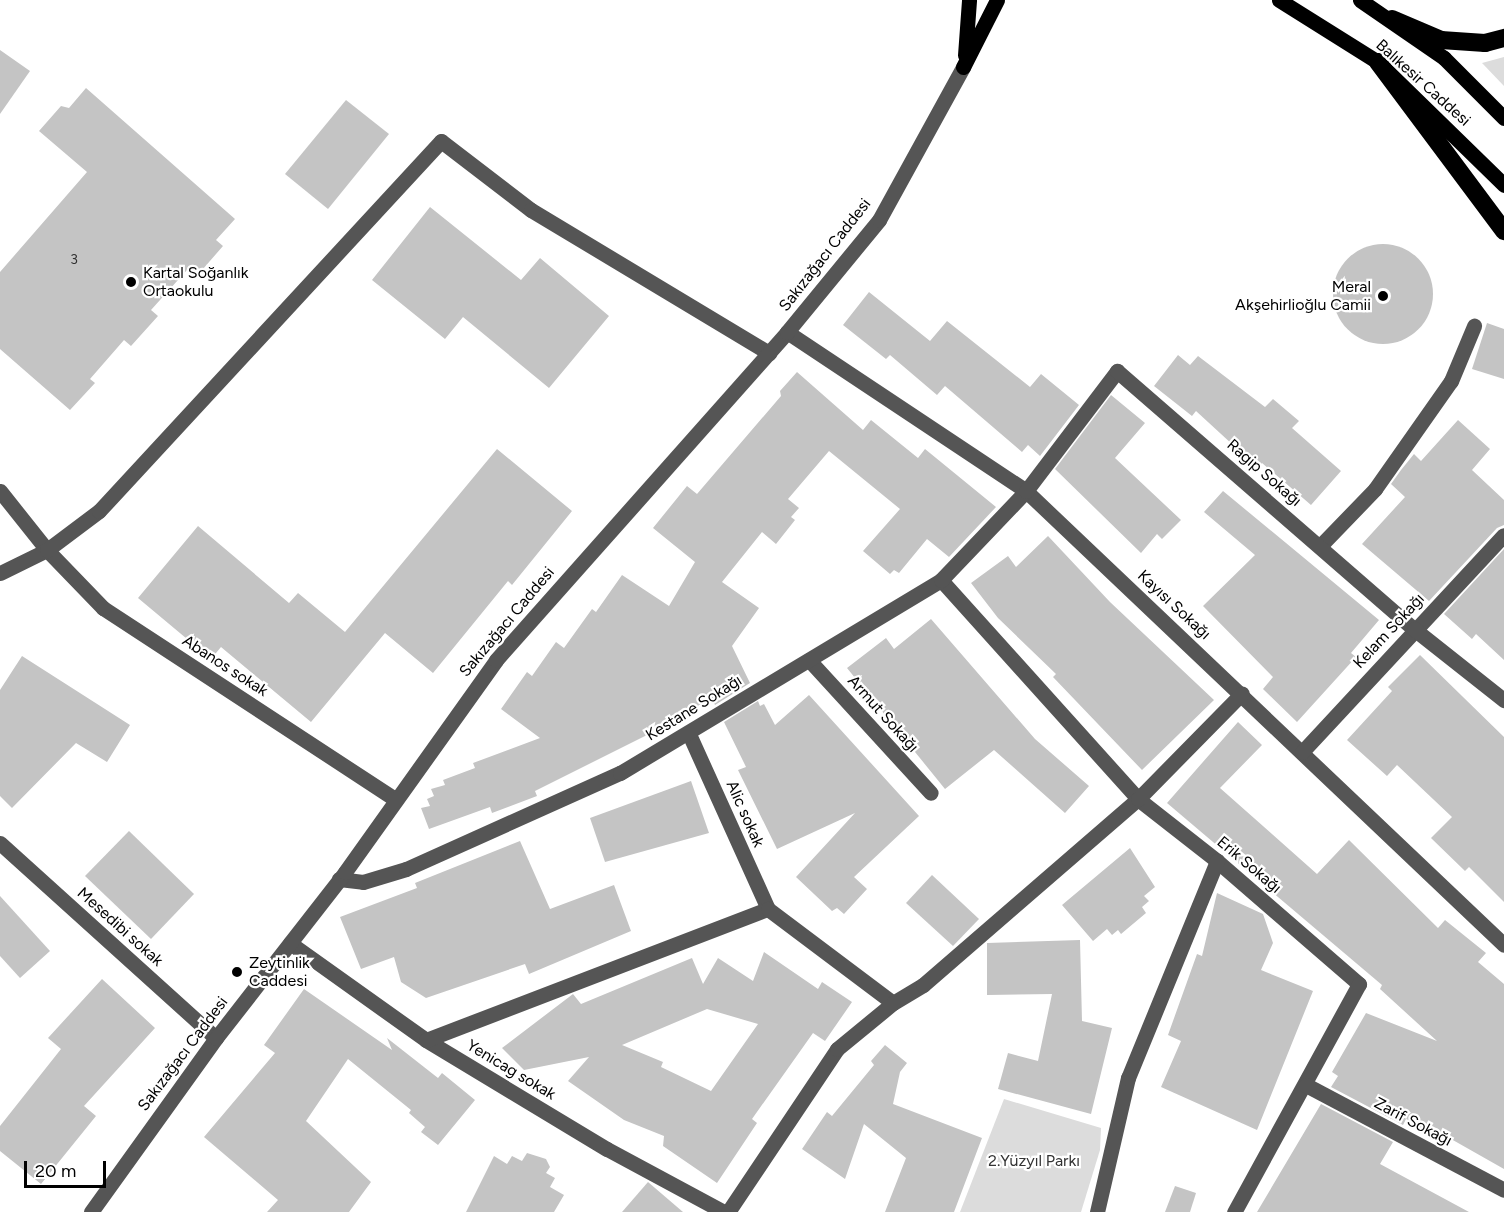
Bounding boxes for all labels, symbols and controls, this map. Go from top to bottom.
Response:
street label: Balıkesir Caddesi [1372,36,1474,130]
street label: Sakızağacı Caddesi [775,195,875,315]
house number: 3 [70,252,78,268]
place label: Kartal Soğanlık Ortaokulu [143,263,248,301]
marker: Kartal Soğanlık Ortaokulu [124,275,138,289]
place label: Meral Akşehirlioğlu Camii [1235,277,1371,315]
marker: Meral Akşehirlioğlu Camii [1376,289,1390,303]
street label: Ragip Sokağı [1223,435,1305,511]
street label: Sakızağacı Caddesi [455,563,559,681]
street label: Kayısı Sokağı [1133,566,1215,644]
street label: Kelam Sokağı [1349,590,1429,672]
street label: Abanos sokak [179,631,271,701]
street label: Kestane Sokağı [642,671,746,745]
street label: Armut Sokağı [844,672,922,756]
street label: Alic sokak [722,778,768,850]
street label: Erik Sokağı [1213,832,1285,898]
street label: Mesedibi sokak [73,883,167,971]
place label: Zeyti̇nli̇k Caddesi̇ [249,953,310,991]
marker: Zeyti̇nli̇k Caddesi̇ [230,965,244,979]
street label: Sakızağacı Caddesi [134,993,232,1115]
street label: Yenicag sokak [463,1036,559,1104]
street label: Zarif Sokağı [1371,1093,1455,1151]
scale bar [27,1149,110,1187]
park label: 2.Yüzyıl Parkı [988,1151,1080,1171]
text: 20 m [35,1160,76,1182]

